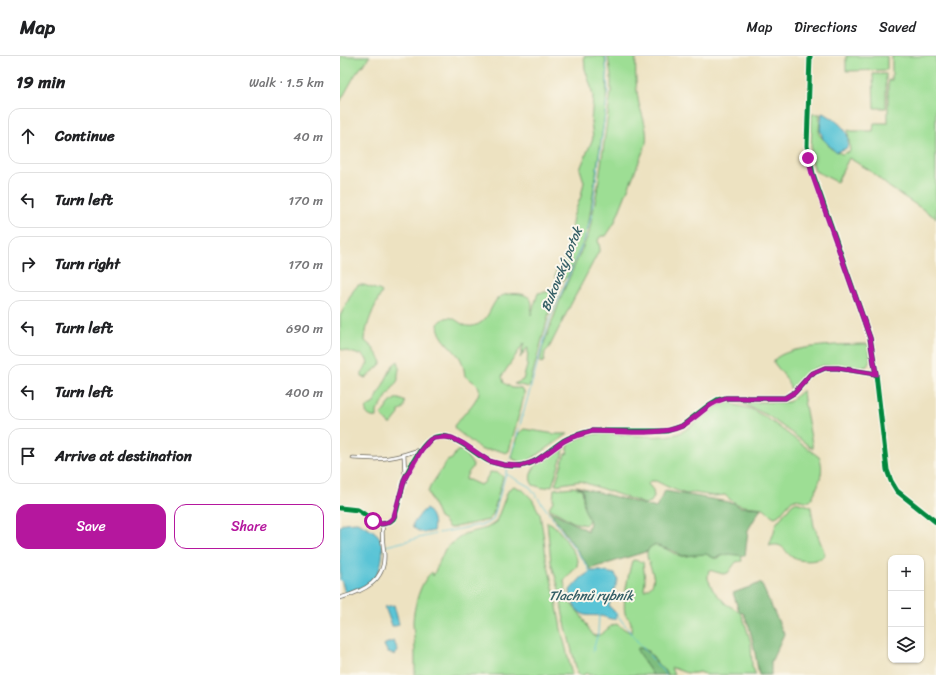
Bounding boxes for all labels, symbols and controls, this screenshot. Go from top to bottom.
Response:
text: Map [20,11,55,44]
text: Map [746,15,772,40]
text: Directions [794,15,857,40]
text: Saved [879,15,916,40]
text: 19 min [16,67,65,97]
text: Walk · 1.5 km [249,71,324,94]
text: Continue [55,123,115,149]
icon: ahead [17,125,39,147]
text: 40 m [293,125,323,148]
route end [799,149,817,167]
text: Turn left [55,187,113,213]
icon: left [17,189,39,211]
text: 170 m [288,189,323,212]
water label: Bukovský potok [534,222,590,315]
text: Turn right [55,251,120,277]
icon: right [17,253,39,275]
text: 170 m [288,253,323,276]
text: Turn left [55,315,113,341]
icon: left [17,317,39,339]
text: 690 m [286,317,323,340]
text: Turn left [55,379,113,405]
icon: left [17,381,39,403]
text: 400 m [285,381,323,404]
text: Arrive at destination [55,443,192,469]
icon: arrive [17,445,39,467]
button: Save [16,504,166,549]
button: Share [174,504,324,549]
route start [364,512,382,530]
map controls [888,555,924,663]
button: + [888,555,924,591]
water label: Tlachnů rybník [549,584,634,607]
button: − [888,591,924,627]
button: layers [888,627,924,663]

